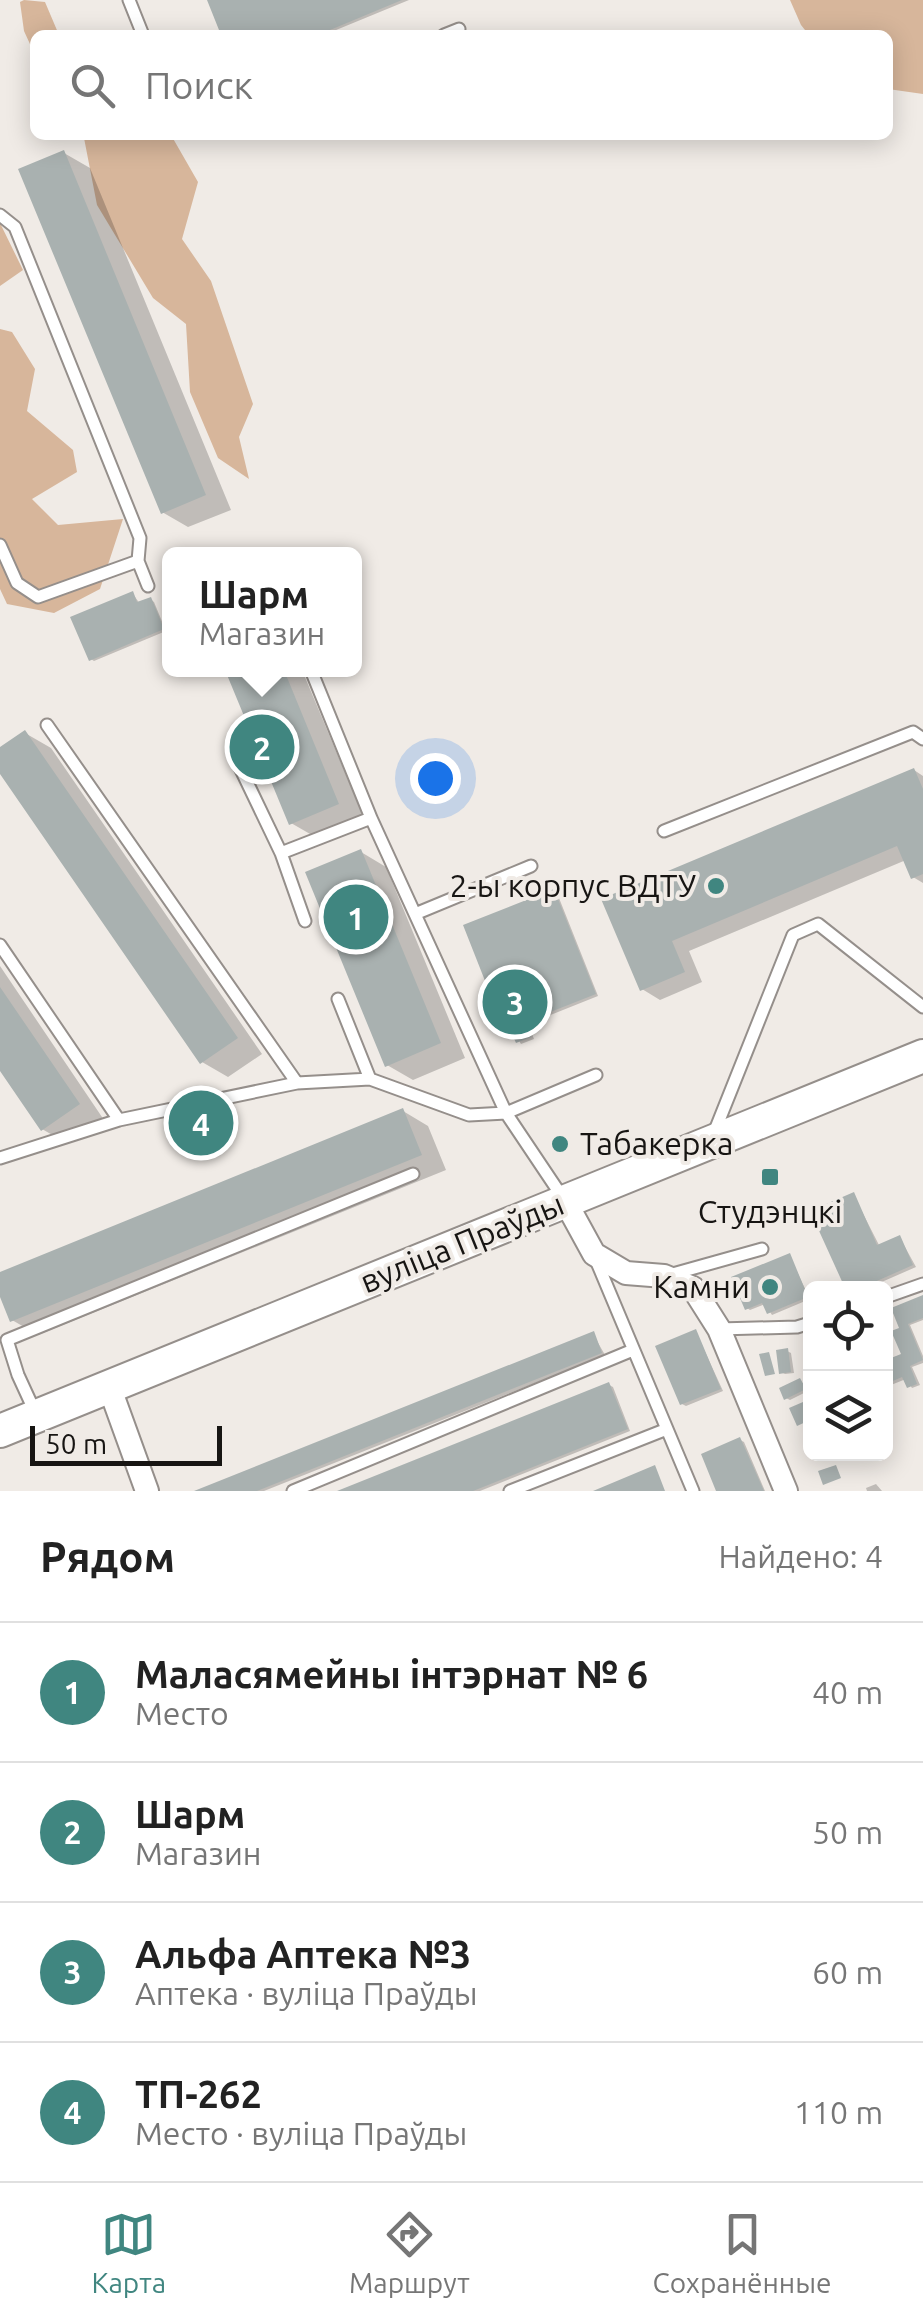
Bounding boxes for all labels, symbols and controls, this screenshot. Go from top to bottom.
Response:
search box [30,30,893,140]
icon: search [65,58,120,113]
text: Поиск [145,64,253,106]
popup [162,547,362,677]
text: Шарм [199,573,309,615]
text: Магазин [199,615,325,651]
pin: 2 [230,710,294,784]
your location [410,753,461,804]
place label: 2-ы корпус ВДТУ [449,867,696,903]
marker: 2-ы корпус ВДТУ [705,875,727,897]
pin: 1 [324,880,388,954]
pin: 3 [482,964,548,1040]
pin: 4 [168,1086,234,1160]
place label: Табакерка [580,1125,733,1161]
marker: Табакерка [549,1133,571,1155]
marker: Студэнцкі [759,1166,781,1188]
street label: вуліца Праўды [355,1185,569,1299]
place label: Студэнцкі [698,1193,842,1229]
place label: Камни [653,1268,750,1304]
marker: Камни [759,1276,781,1298]
map controls [803,1281,893,1461]
button: locate [803,1281,893,1371]
button: layers [803,1371,893,1461]
scale bar [30,1421,222,1466]
text: 50 m [45,1428,107,1459]
text: Рядом [40,1533,175,1580]
text: Найдено: 4 [718,1538,883,1574]
text: Маласямейны інтэрнат № 6 [135,1653,648,1695]
text: 1 [63,1674,82,1710]
text: 40 m [812,1674,883,1710]
text: Место [135,1695,229,1731]
text: Шарм [135,1793,245,1835]
text: 2 [63,1814,82,1850]
text: 50 m [812,1814,883,1850]
text: Магазин [135,1835,262,1871]
text: Альфа Аптека №3 [135,1933,471,1975]
text: 3 [63,1954,82,1990]
text: 60 m [812,1954,883,1990]
text: Аптека · вуліца Праўды [135,1975,478,2011]
text: ТП-262 [135,2073,262,2115]
text: 4 [63,2094,82,2130]
text: 110 m [794,2094,883,2130]
text: Место · вуліца Праўды [135,2115,467,2151]
tab: Карта [91,2207,166,2298]
tab: Маршрут [349,2207,470,2298]
tab: Сохранённые [653,2207,832,2298]

